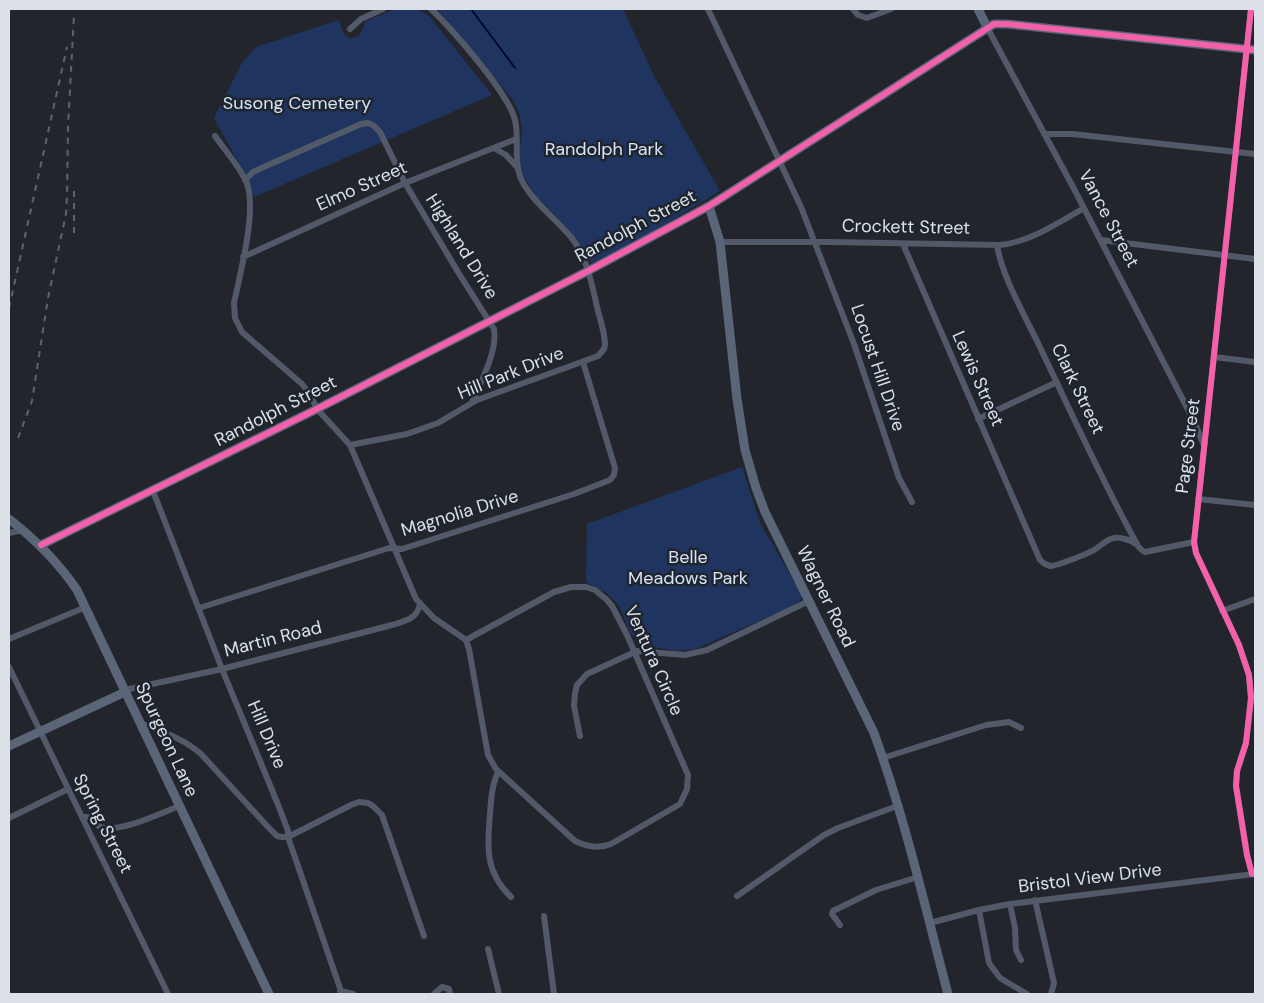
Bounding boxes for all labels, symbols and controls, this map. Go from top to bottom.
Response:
park label: Susong Cemetery [223,93,371,115]
park label: Randolph Park [545,139,663,161]
street label: Elmo Street [313,157,411,217]
street label: Vance Street [1073,166,1143,272]
street label: Randolph Street [572,186,700,268]
street label: Highland Drive [420,190,502,304]
street label: Crockett Street [842,216,970,240]
street label: Locust Hill Drive [845,302,909,434]
street label: Lewis Street [946,328,1008,430]
street label: Clark Street [1046,340,1108,438]
street label: Hill Park Drive [455,343,567,405]
street label: Randolph Street [211,372,341,452]
street label: Page Street [1172,397,1206,495]
street label: Magnolia Drive [399,486,521,542]
street label: Wagner Road [791,543,859,651]
park label: Belle Meadows Park [628,547,748,590]
street label: Ventura Circle [619,603,687,719]
street label: Martin Road [222,617,324,663]
street label: Spurgeon Lane [130,679,202,801]
street label: Hill Drive [242,698,290,772]
street label: Spring Street [68,771,136,877]
street label: Bristol View Drive [1017,859,1163,899]

